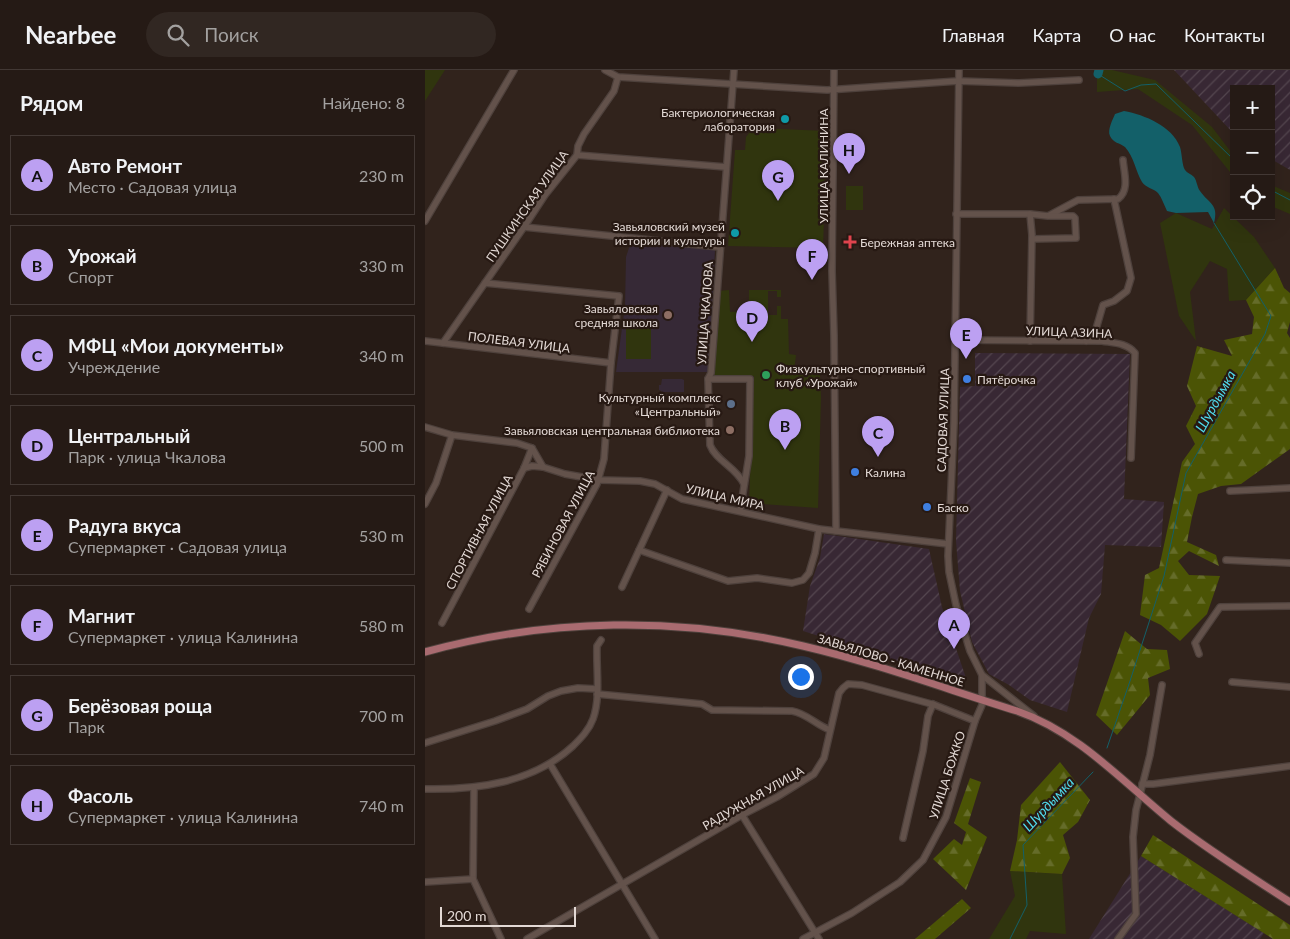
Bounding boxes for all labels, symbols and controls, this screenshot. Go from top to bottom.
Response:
search box [146,12,496,57]
text: Nearbee [25,20,116,49]
icon: search [164,21,192,49]
text: Поиск [204,23,259,46]
text: Главная [942,24,1005,46]
text: Карта [1033,24,1081,46]
text: О нас [1109,24,1156,46]
text: Контакты [1184,24,1265,46]
map controls [1230,85,1275,220]
button: + [1230,85,1275,130]
text: Рядом [20,90,83,115]
text: Найдено: 8 [322,93,405,112]
place label: Бактериологическая лаборатория [661,105,775,134]
street label: УЛИЦА КАЛИНИНА [816,108,831,223]
marker: Бактериологическая лаборатория [779,113,791,125]
button: − [1230,130,1275,175]
pin: H [833,133,865,174]
street label: ПУШКИНСКАЯ УЛИЦА [483,146,572,265]
text: Авто Ремонт [68,154,182,177]
pin: G [762,160,794,201]
text: A [31,166,43,185]
text: 230 m [359,166,404,185]
button: locate [1230,175,1275,220]
text: Место · Садовая улица [68,177,237,196]
place label: Завьяловский музей истории и культуры [613,219,725,248]
marker: Завьяловский музей истории и культуры [729,227,741,239]
place label: Бережная аптека [860,235,955,250]
marker: Бережная аптека [844,236,856,248]
pin: F [796,239,828,280]
text: Урожай [68,244,137,267]
text: B [32,256,42,275]
text: 330 m [359,256,404,275]
street label: УЛИЦА ЧКАЛОВА [694,260,716,365]
text: Спорт [68,267,114,286]
place label: Завьяловская средняя школа [575,301,658,330]
pin: D [736,301,768,342]
marker: Завьяловская средняя школа [662,309,674,321]
pin: E [950,318,982,359]
street label: УЛИЦА АЗИНА [1025,323,1113,341]
street label: ПОЛЕВАЯ УЛИЦА [467,328,572,356]
text: МФЦ «Мои документы» [68,334,284,357]
text: C [32,346,42,365]
text: 340 m [359,346,404,365]
text: Учреждение [68,357,160,376]
place label: Физкультурно-спортивный клуб «Урожай» [776,361,926,390]
street label: САДОВАЯ УЛИЦА [934,367,952,472]
water label: Шурдымка [1191,367,1239,435]
marker: Физкультурно-спортивный клуб «Урожай» [760,369,772,381]
place label: Пятёрочка [977,372,1036,387]
marker: Пятёрочка [961,373,973,385]
place label: Культурный комплекс «Центральный» [599,390,721,419]
marker: Культурный комплекс «Центральный» [725,398,737,410]
pin: B [769,409,801,450]
pin: C [862,416,894,457]
place label: Завьяловская центральная библиотека [504,423,720,438]
text: Центральный [68,424,190,447]
marker: Завьяловская центральная библиотека [724,424,736,436]
text: D [31,436,43,455]
text: 500 m [359,436,404,455]
text: Парк · улица Чкалова [68,447,226,466]
place label: Калина [865,465,906,480]
marker: Калина [849,466,861,478]
street label: РЯБИНОВАЯ УЛИЦА [528,467,598,580]
street label: СПОРТИВНАЯ УЛИЦА [442,471,516,592]
street label: УЛИЦА МИРА [684,481,767,514]
place label: Баско [937,500,969,515]
marker: Баско [921,501,933,513]
text: Радуга вкуса [68,514,181,537]
text: E [32,526,42,545]
text: 530 m [359,526,404,545]
text: Супермаркет · Садовая улица [68,537,287,556]
text: Магнит [68,604,135,627]
pin: A [938,608,970,649]
text: F [32,616,42,635]
text: 580 m [359,616,404,635]
text: Супермаркет · улица Калинина [68,627,298,646]
street label: ЗАВЬЯЛОВО - КАМЕННОЕ [816,630,967,690]
your location [788,664,814,690]
text: Берёзовая роща [68,694,212,717]
text: G [31,706,43,725]
text: 700 m [359,706,404,725]
text: Парк [68,717,105,736]
street label: УЛИЦА БОЖКО [926,729,968,821]
street label: РАДУЖНАЯ УЛИЦА [700,762,807,833]
water label: Шурдымка [1019,773,1077,835]
text: Фасоль [68,784,133,807]
text: H [31,796,43,815]
text: 740 m [359,796,404,815]
text: Супермаркет · улица Калинина [68,807,298,826]
scale bar [440,904,576,927]
text: 200 m [447,907,486,924]

